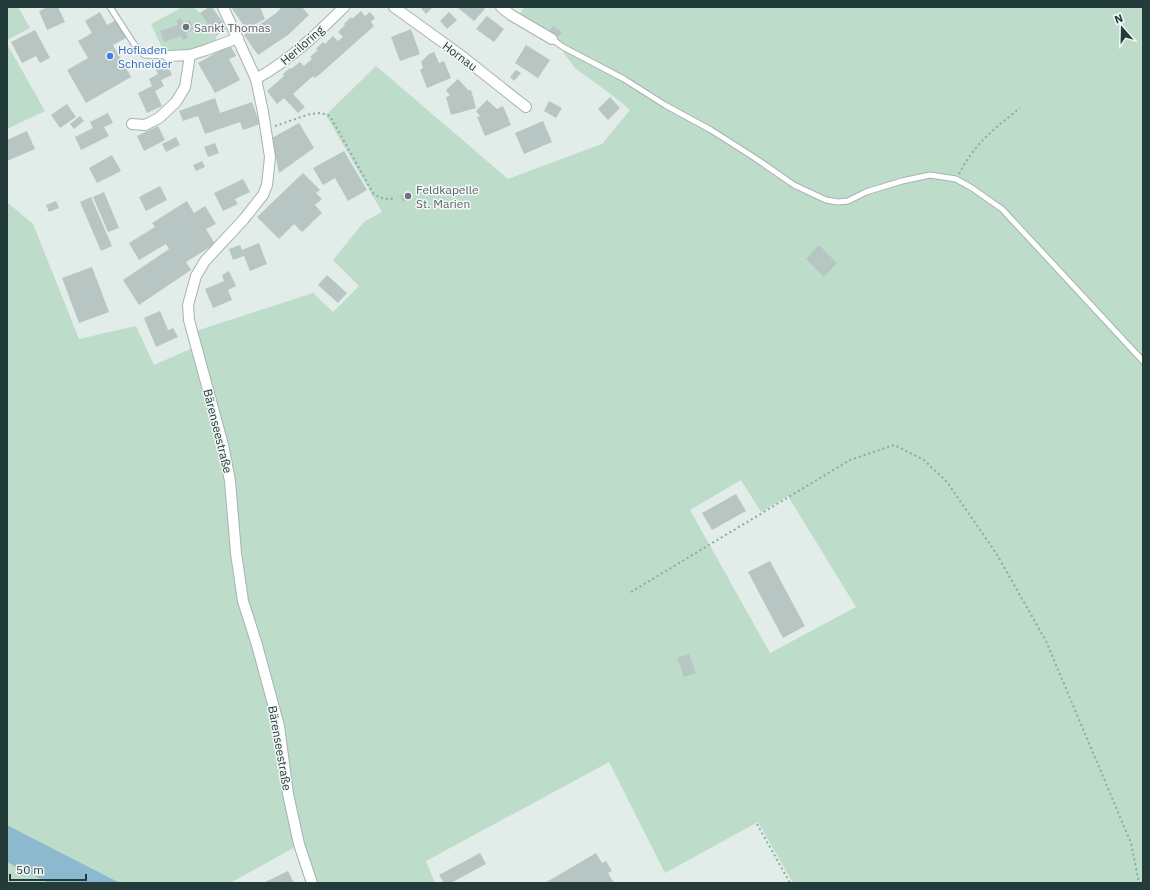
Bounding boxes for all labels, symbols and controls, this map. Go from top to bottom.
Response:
north arrow [1102,8,1142,48]
text: N [1112,11,1125,27]
place label: Sankt Thomas [194,20,271,35]
marker: Sankt Thomas [181,22,191,32]
street label: Heriloring [277,22,327,68]
street label: Hornau [440,38,480,74]
place label: Hofladen Schneider [118,42,173,71]
marker: Hofladen Schneider [105,51,115,61]
place label: Feldkapelle St. Marien [416,182,479,211]
marker: Feldkapelle St. Marien [403,191,413,201]
street label: Bärenseestraße [200,387,236,475]
street label: Bärenseestraße [265,704,295,792]
scale bar [10,856,86,882]
text: 50 m [16,862,44,877]

